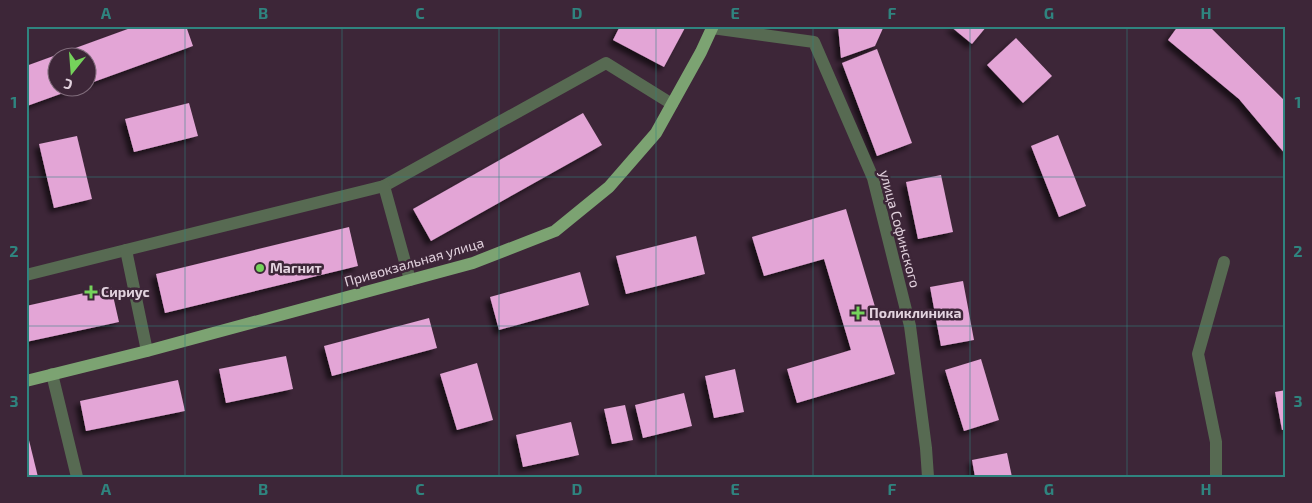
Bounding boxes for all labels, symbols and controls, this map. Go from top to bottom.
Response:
text: A [101,3,112,22]
text: B [258,3,268,22]
text: C [415,3,425,22]
text: D [572,3,583,22]
text: E [730,3,740,22]
text: F [888,3,897,22]
text: G [1044,3,1054,22]
text: H [1200,3,1212,22]
north arrow [48,48,98,98]
text: С [62,76,74,94]
text: 1 [11,92,17,111]
text: 1 [1295,92,1301,111]
street label: улица Софинского [877,168,924,290]
street label: Привокзальная улица [342,233,486,290]
text: 2 [9,241,19,260]
text: 2 [1293,241,1303,260]
place label: Магнит [270,259,322,276]
marker: Магнит [254,262,266,274]
place label: Сириус [101,283,150,300]
marker: Сириус [85,286,97,298]
place label: Поликлиника [869,304,961,321]
marker: Поликлиника [851,306,865,320]
text: 3 [9,391,19,410]
text: 3 [1293,391,1303,410]
text: A [101,479,112,498]
text: B [258,479,268,498]
text: C [415,479,425,498]
text: D [572,479,583,498]
text: E [730,479,740,498]
text: F [888,479,897,498]
text: G [1044,479,1054,498]
text: H [1200,479,1212,498]

